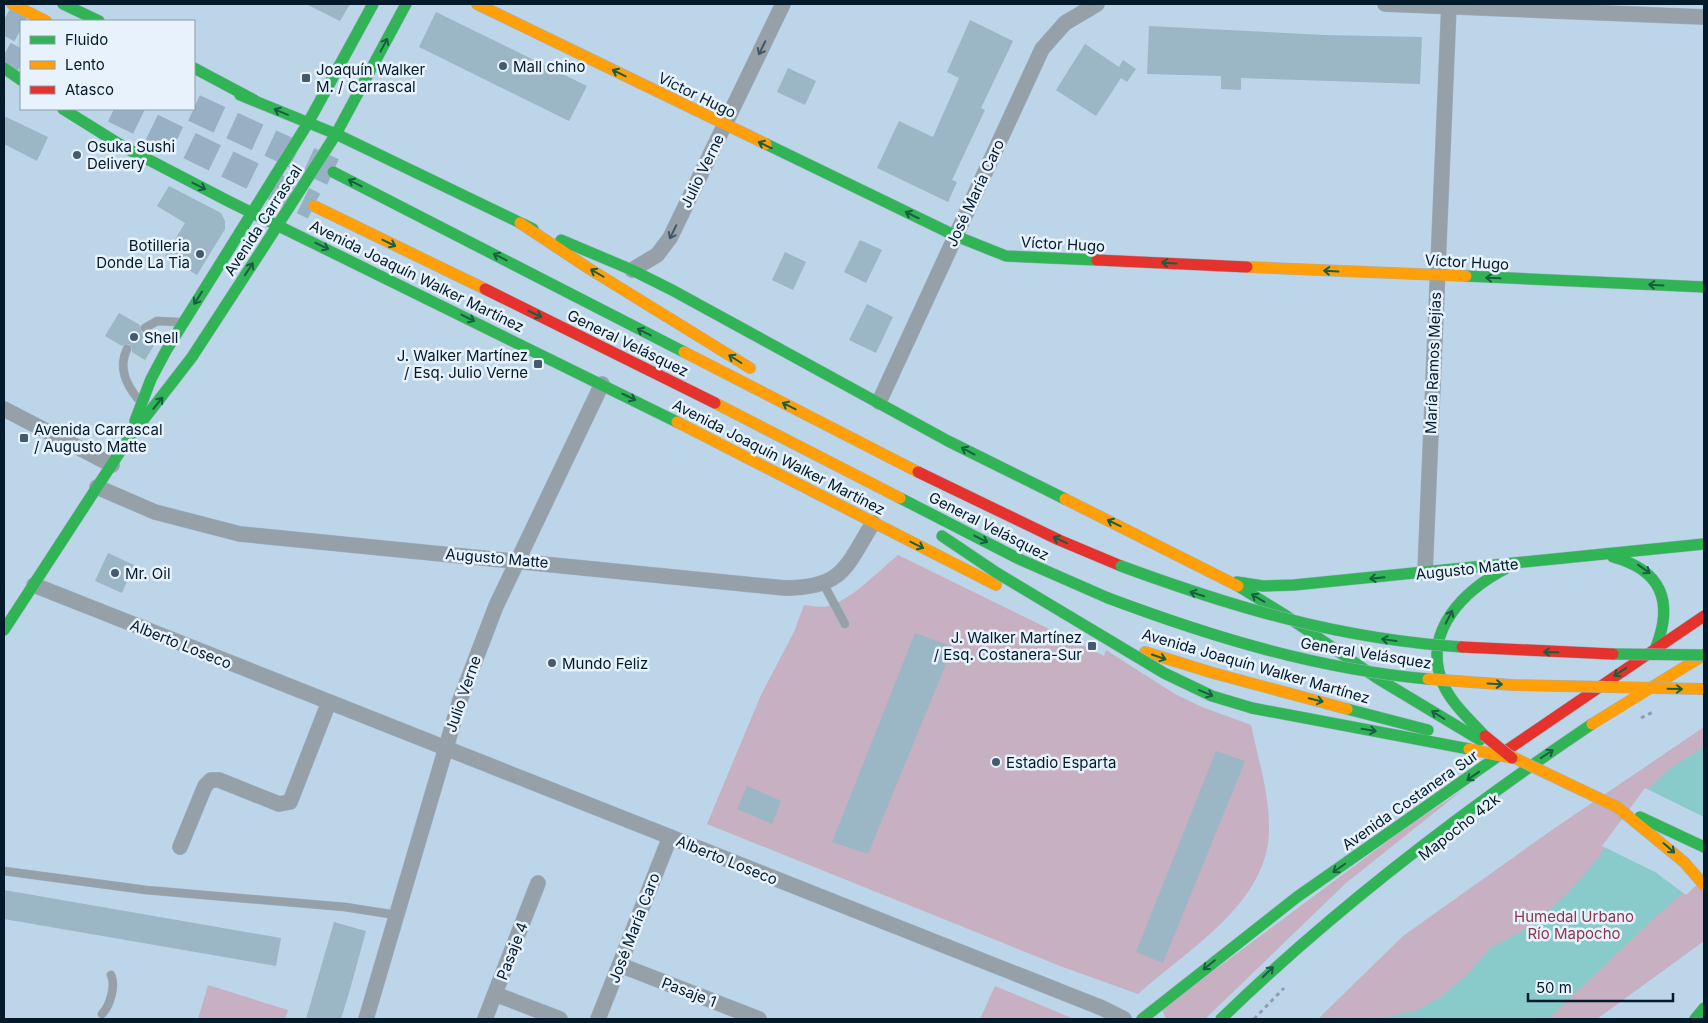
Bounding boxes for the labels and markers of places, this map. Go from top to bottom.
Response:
place label: Mall chino [513,57,585,76]
place label: Joaquín Walker M. / Carrascal [316,60,426,96]
marker: Mall chino [497,60,509,72]
marker: Joaquín Walker M. / Carrascal [300,72,312,84]
place label: Osuka Sushi Delivery [87,137,175,173]
marker: Osuka Sushi Delivery [71,149,83,161]
place label: Botilleria Donde La Tia [96,236,190,272]
marker: Botilleria Donde La Tia [194,248,206,260]
place label: Shell [144,328,179,347]
marker: Shell [128,331,140,343]
place label: J. Walker Martínez / Esq. Julio Verne [397,346,528,382]
marker: J. Walker Martínez / Esq. Julio Verne [532,358,544,370]
place label: Avenida Carrascal / Augusto Matte [34,420,163,456]
marker: Avenida Carrascal / Augusto Matte [18,432,30,444]
place label: Mr. Oil [125,564,171,583]
marker: Mr. Oil [109,567,121,579]
place label: J. Walker Martínez / Esq. Costanera-Sur [934,628,1082,664]
marker: J. Walker Martínez / Esq. Costanera-Sur [1086,640,1098,652]
place label: Mundo Feliz [562,654,648,673]
marker: Mundo Feliz [546,657,558,669]
place label: Estadio Esparta [1006,753,1116,772]
marker: Estadio Esparta [990,756,1002,768]

